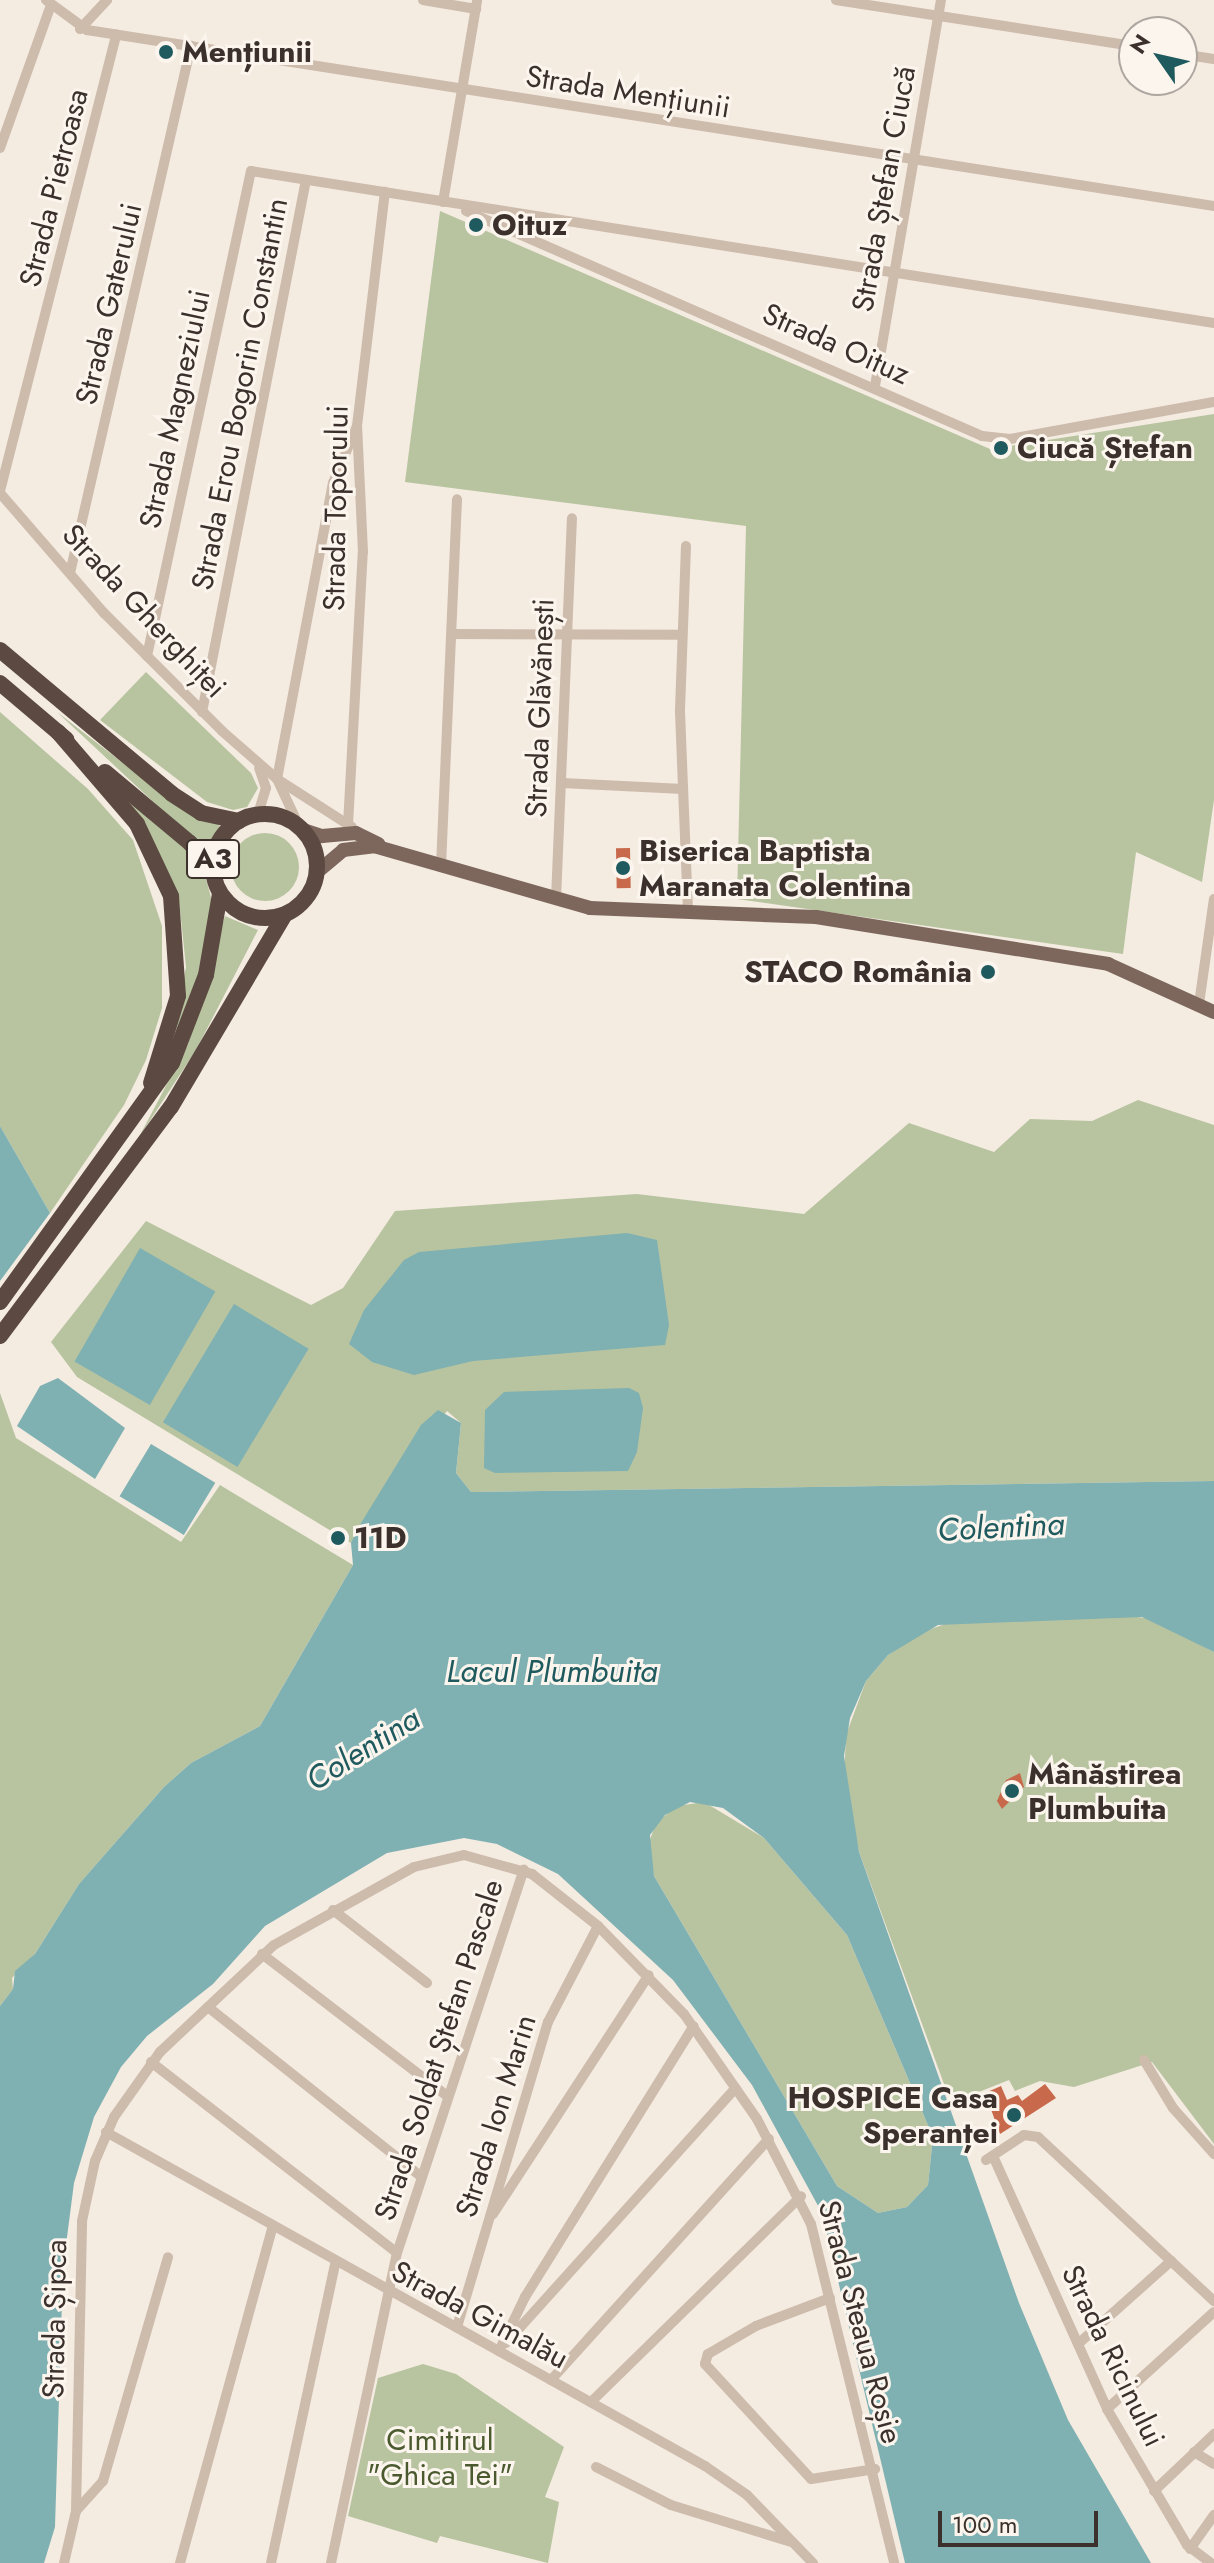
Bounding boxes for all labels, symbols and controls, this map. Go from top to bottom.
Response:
north arrow [1118,16,1198,96]
text: N [1122,28,1158,60]
place label: Mențiunii [182,34,312,70]
marker: Mențiunii [157,43,175,61]
street label: Strada Mențiunii [523,58,733,126]
street label: Strada Ștefan Ciucă [845,63,923,315]
street label: Strada Pietroasa [12,85,96,291]
street label: Strada Erou Bogorin Constantin [184,195,296,593]
street label: Strada Gaterului [68,200,150,408]
place label: Oituz [492,207,567,243]
marker: Oituz [467,216,485,234]
street label: Strada Magneziului [132,286,218,532]
street label: Strada Oituz [757,296,915,392]
street label: Strada Toporului [316,405,356,611]
place label: Ciucă Ștefan [1017,430,1193,466]
marker: Ciucă Ștefan [992,439,1010,457]
street label: Strada Gherghiței [54,517,234,705]
street label: Strada Glăvănești [518,598,562,818]
place label: Biserica Baptista Maranata Colentina [639,833,911,904]
road number: A3 [185,835,241,883]
marker: Biserica Baptista Maranata Colentina [614,859,632,877]
place label: STACO România [744,954,972,990]
marker: STACO România [979,963,997,981]
water label: Colentina [936,1504,1066,1550]
place label: 11D [354,1520,407,1556]
marker: 11D [329,1529,347,1547]
water label: Lacul Plumbuita [446,1652,658,1690]
water label: Colentina [299,1699,427,1799]
place label: Mânăstirea Plumbuita [1028,1756,1181,1826]
marker: Mânăstirea Plumbuita [1003,1782,1021,1800]
street label: Strada Soldat Ștefan Pascale [367,1875,511,2225]
street label: Strada Ion Marin [448,2010,544,2222]
place label: HOSPICE Casa Speranței [788,2080,998,2150]
marker: HOSPICE Casa Speranței [1005,2106,1023,2124]
street label: Strada Steaua Roșie [810,2197,910,2447]
street label: Strada Șipca [36,2239,74,2399]
street label: Strada Gimalău [385,2253,575,2377]
street label: Strada Ricinului [1054,2259,1172,2453]
park label: Cimitirul "Ghica Tei" [367,2422,513,2492]
scale bar [942,2495,1102,2545]
text: 100 m [952,2507,1018,2542]

